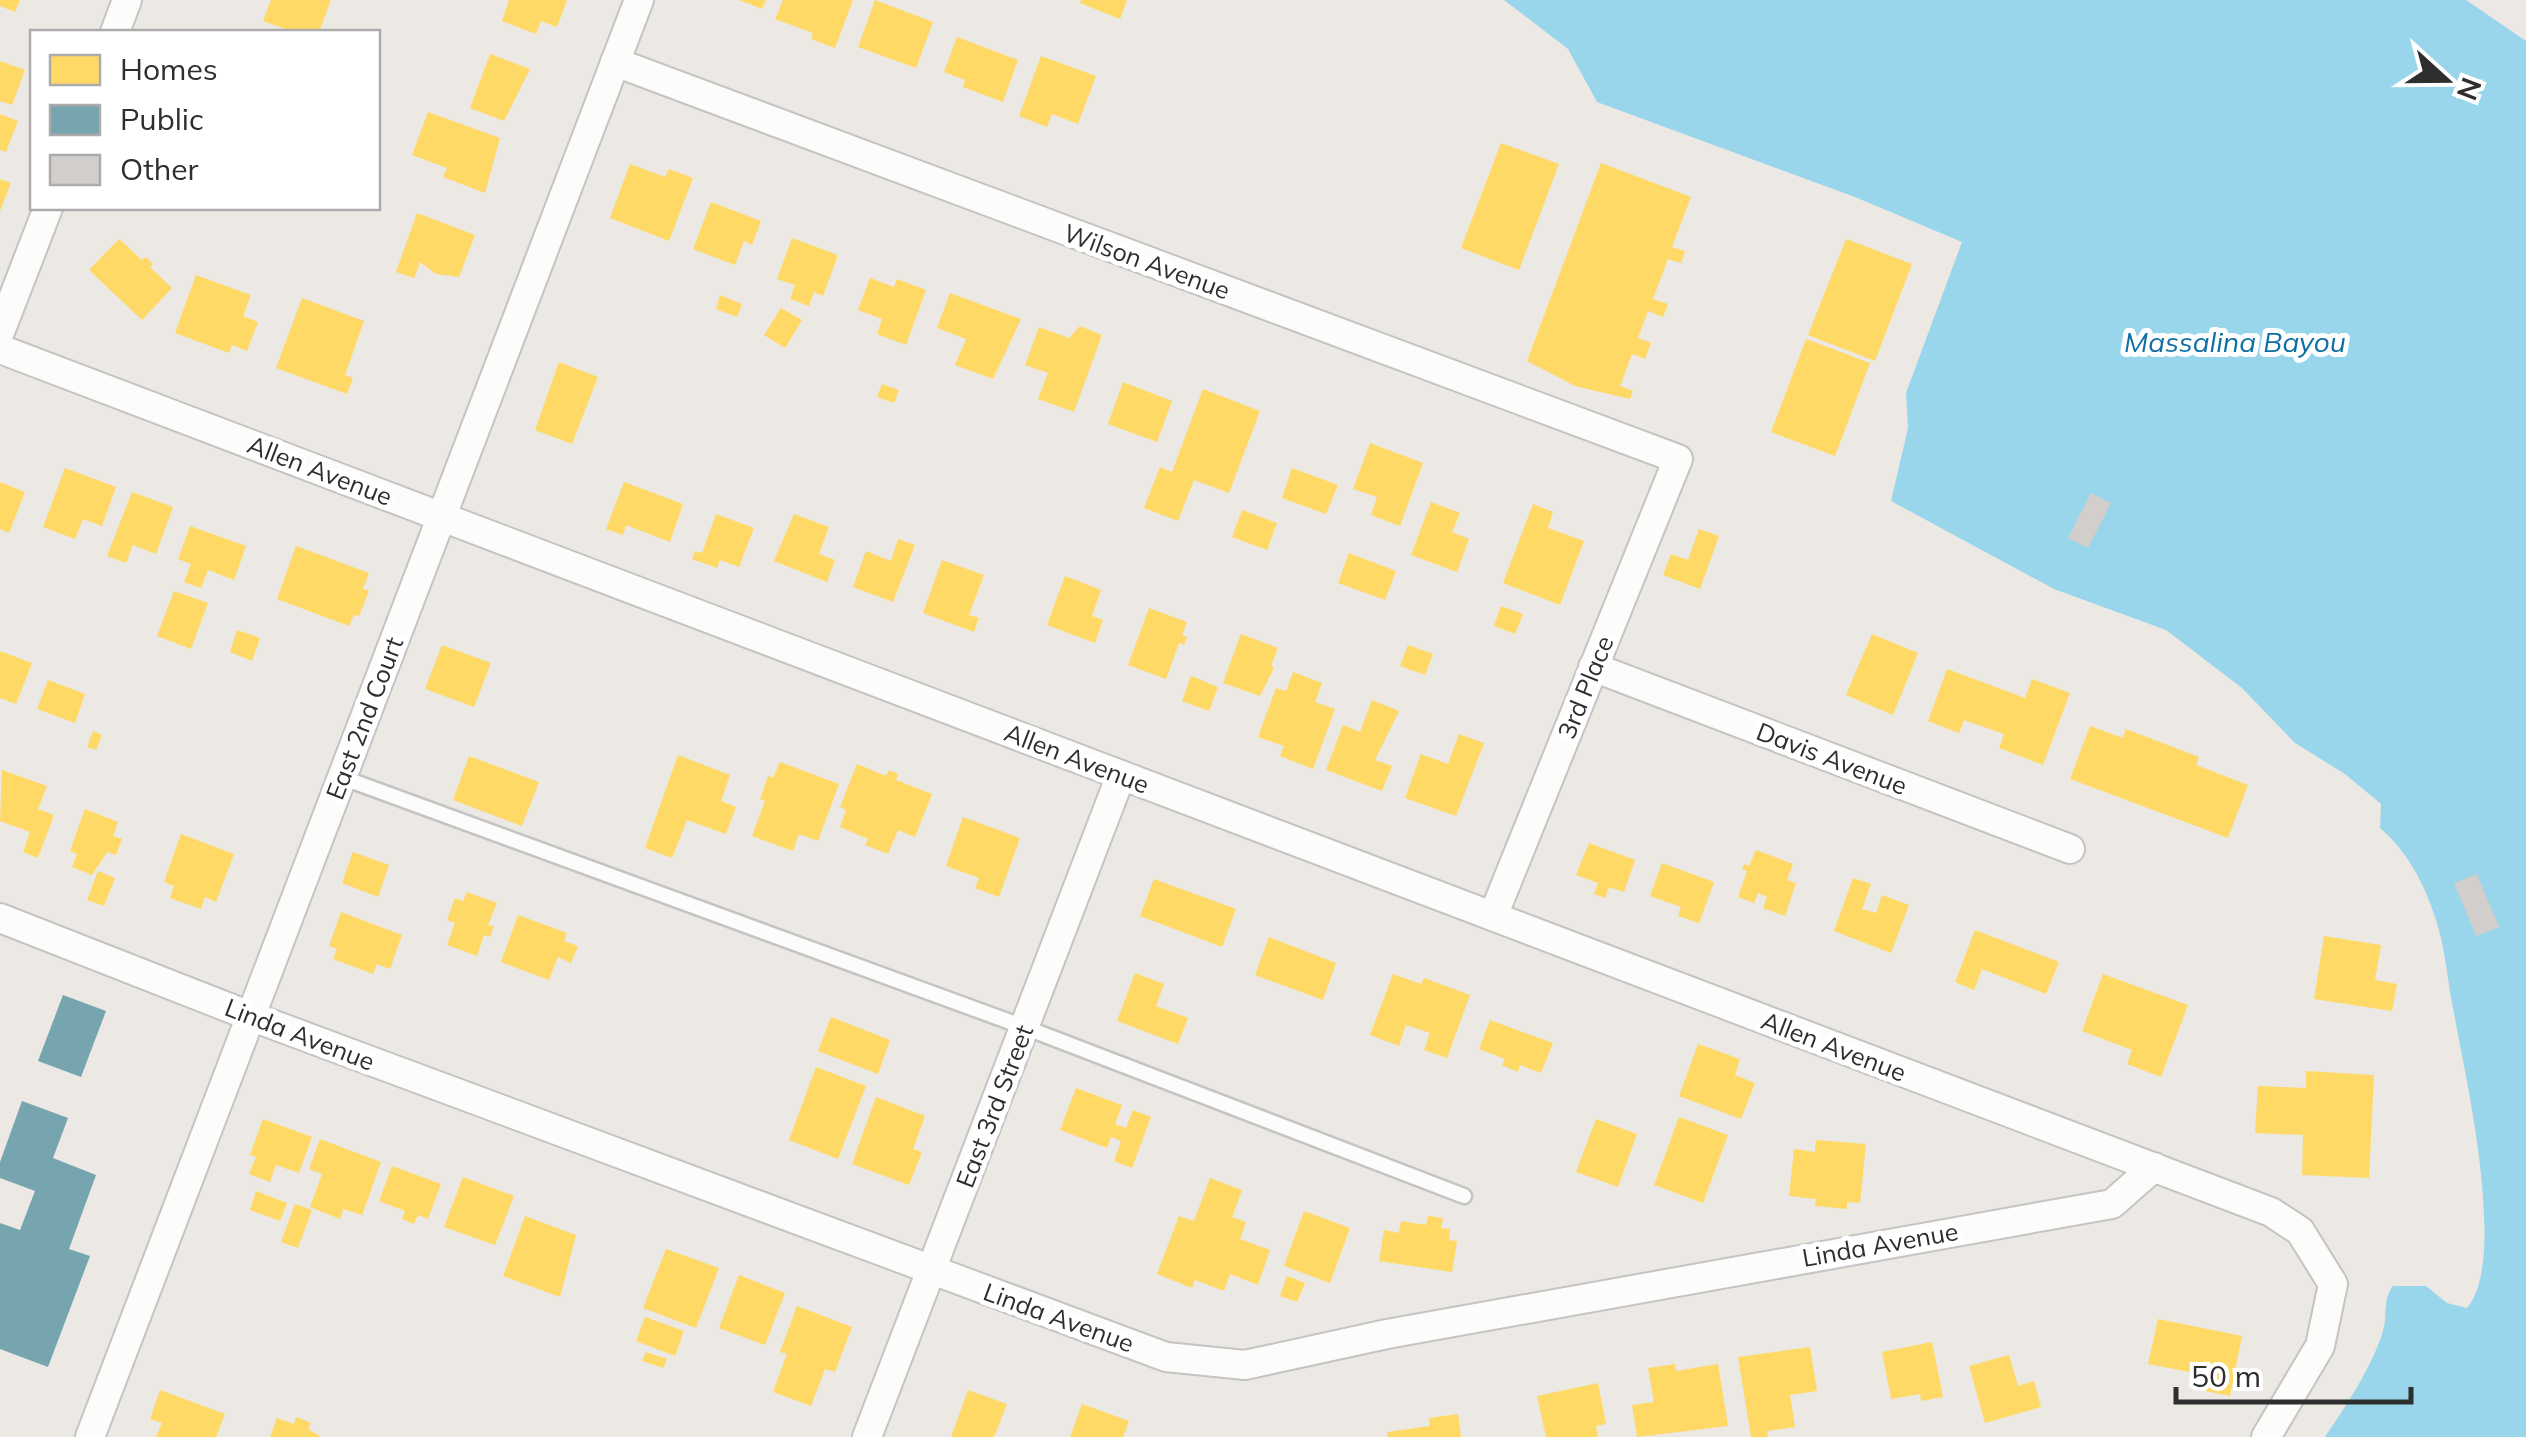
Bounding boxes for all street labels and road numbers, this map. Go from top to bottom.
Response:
street label: Wilson Avenue [1060,217,1234,305]
street label: Allen Avenue [243,428,397,512]
street label: 3rd Place [1550,631,1620,743]
street label: East 2nd Court [319,632,409,804]
street label: Davis Avenue [1752,715,1912,801]
street label: Allen Avenue [1000,716,1154,800]
street label: Linda Avenue [221,991,379,1077]
street label: Allen Avenue [1757,1004,1911,1088]
street label: East 3rd Street [949,1020,1039,1192]
street label: Linda Avenue [1800,1215,1960,1273]
street label: Linda Avenue [980,1275,1138,1359]

